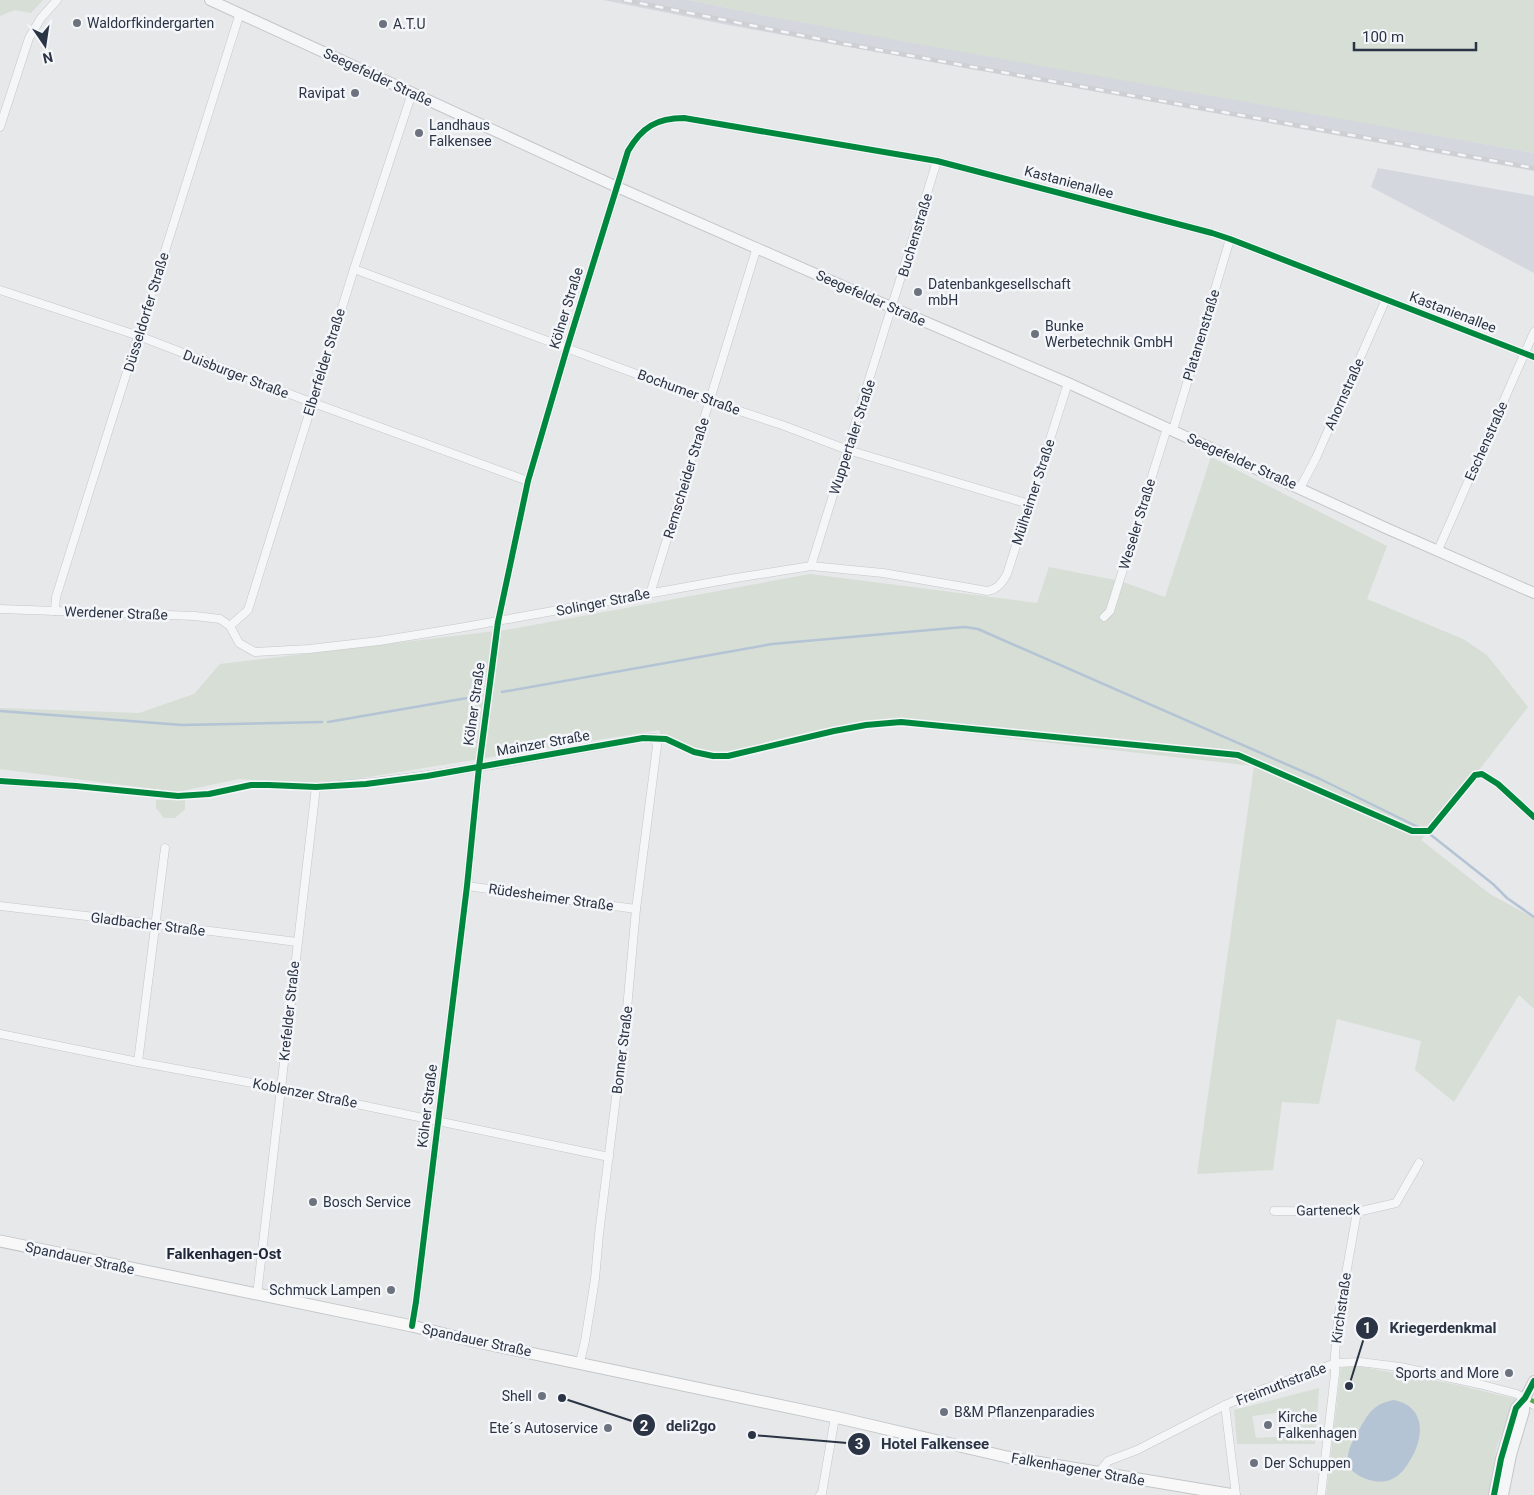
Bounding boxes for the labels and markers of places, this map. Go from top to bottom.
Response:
place label: Waldorfkindergarten [87,15,214,31]
place label: A.T.U [393,16,425,32]
marker: Waldorfkindergarten [71,17,83,29]
marker: A.T.U [377,18,389,30]
place label: Ravipat [299,85,345,101]
marker: Ravipat [349,87,361,99]
place label: Landhaus Falkensee [429,117,492,149]
marker: Landhaus Falkensee [413,127,425,139]
place label: Datenbankgesellschaft mbH [928,276,1071,308]
marker: Datenbankgesellschaft mbH [912,286,924,298]
place label: Bunke Werbetechnik GmbH [1045,318,1173,350]
marker: Bunke Werbetechnik GmbH [1029,328,1041,340]
place label: Bosch Service [323,1194,411,1210]
marker: Bosch Service [307,1196,319,1208]
place label: Schmuck Lampen [269,1282,381,1298]
marker: Schmuck Lampen [385,1284,397,1296]
callout: Kriegerdenkmal [1355,1313,1507,1343]
place label: Sports and More [1396,1365,1499,1381]
marker: Sports and More [1503,1367,1515,1379]
place label: Shell [502,1388,532,1404]
marker: Shell [536,1390,548,1402]
place label: B&M Pflanzenparadies [954,1404,1095,1420]
marker: B&M Pflanzenparadies [938,1406,950,1418]
place label: Kirche Falkenhagen [1278,1409,1357,1441]
callout: deli2go [631,1410,726,1440]
marker: Kirche Falkenhagen [1262,1419,1274,1431]
place label: Ete´s Autoservice [489,1420,598,1436]
marker: Ete´s Autoservice [602,1422,614,1434]
callout: Hotel Falkensee [846,1429,1000,1459]
place label: Der Schuppen [1264,1455,1351,1471]
marker: Der Schuppen [1248,1457,1260,1469]

